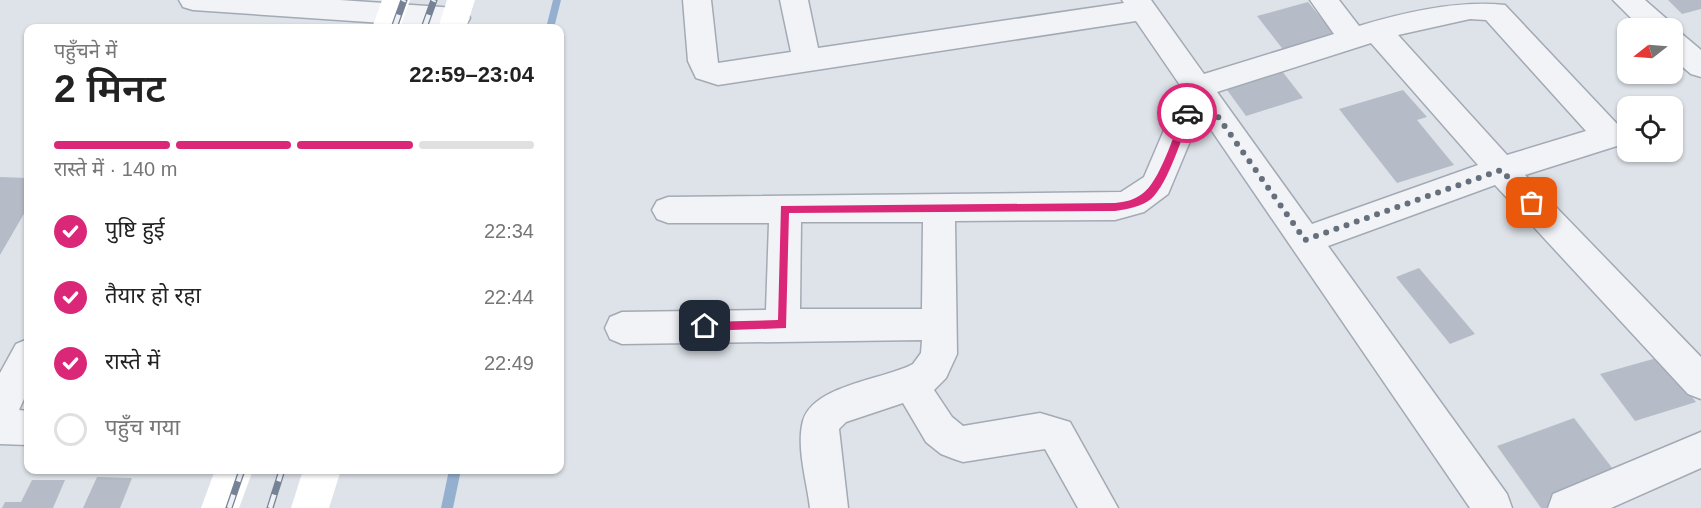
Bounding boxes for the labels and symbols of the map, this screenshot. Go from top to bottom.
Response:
north arrow [1617,18,1683,84]
courier [1157,83,1217,143]
pin [1506,177,1557,228]
pin [679,300,730,351]

